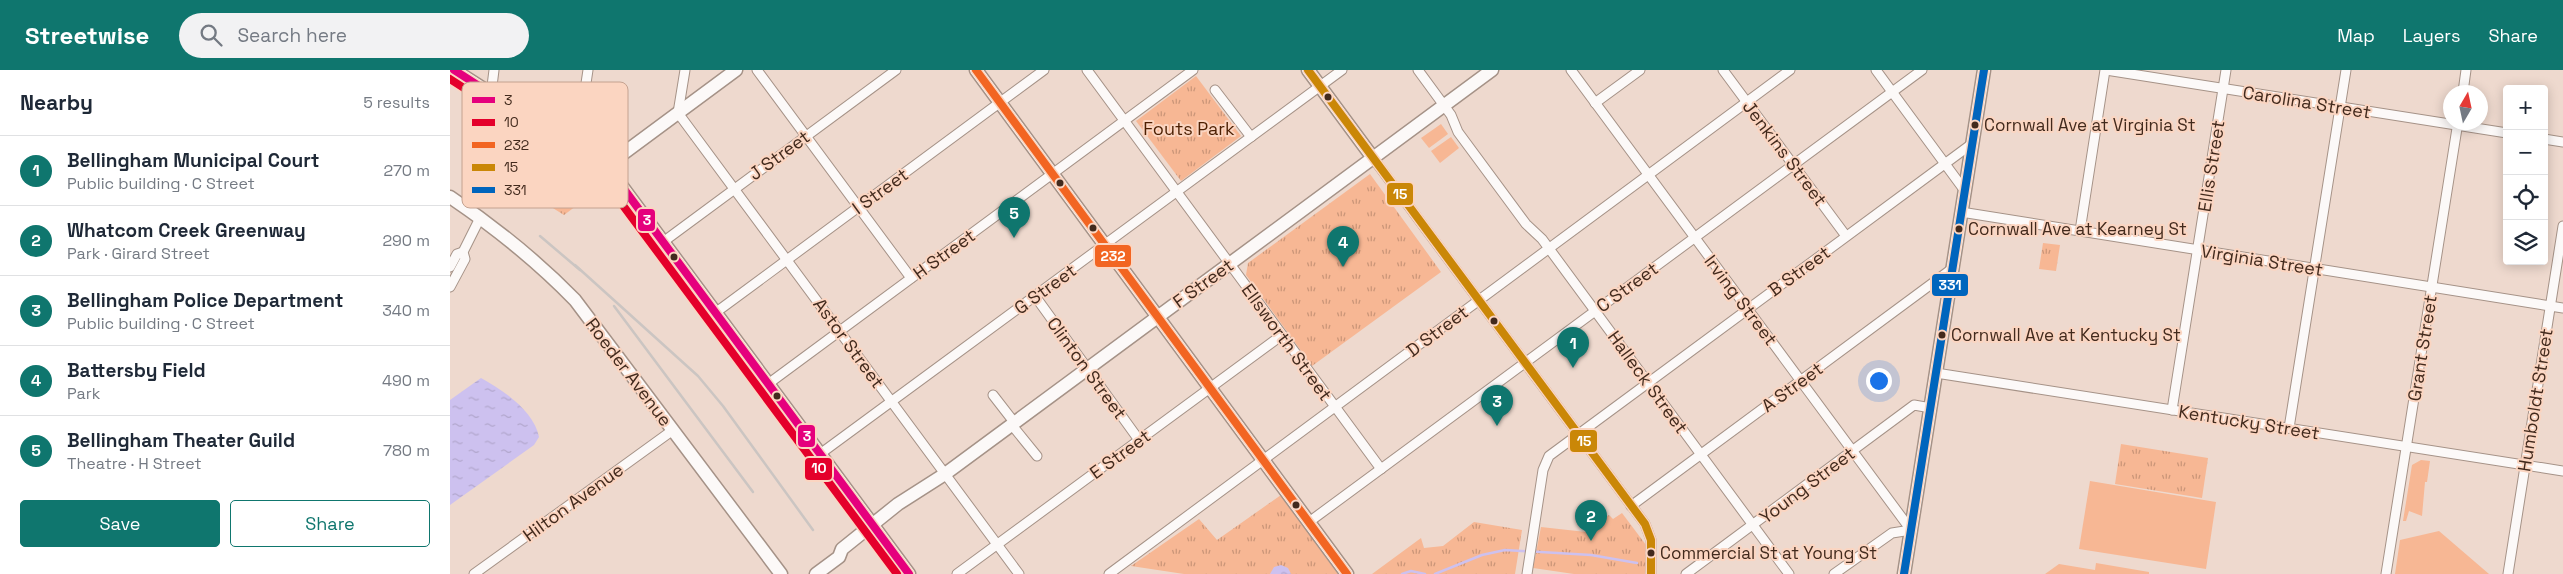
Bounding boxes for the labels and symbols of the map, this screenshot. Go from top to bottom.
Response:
street label: Carolina Street [2241,81,2373,123]
legend [462,82,628,208]
north arrow [2443,85,2488,130]
text: 3 [504,91,512,109]
unlabelled marker [1323,92,1333,102]
street label: Jenkins Street [1738,96,1832,210]
text: 10 [504,113,519,131]
place label: Cornwall Ave at Virginia St [1984,114,2196,136]
park label: Fouts Park [1143,117,1235,140]
street label: Ellis Street [2192,119,2230,213]
marker: Cornwall Ave at Virginia St [1970,120,1980,130]
street label: J Street [744,125,814,185]
text: 232 [504,136,529,154]
text: 15 [504,158,518,176]
street label: I Street [847,163,913,219]
unlabelled marker [1055,178,1065,188]
text: 331 [504,181,527,199]
line badge: 15 [1386,182,1414,206]
text: 15 [1393,185,1407,203]
pin: 5 [998,197,1030,238]
line badge: 3 [637,208,656,232]
text: 3 [643,211,651,229]
place label: Cornwall Ave at Kearney St [1968,218,2187,240]
unlabelled marker [1088,223,1098,233]
street label: H Street [908,224,980,284]
marker: Cornwall Ave at Kearney St [1954,224,1964,234]
pin: 4 [1327,226,1359,267]
street label: Virginia Street [2199,239,2325,281]
street label: B Street [1763,241,1835,301]
line badge: 232 [1094,244,1132,268]
text: 232 [1100,247,1126,265]
street label: Irving Street [1699,250,1783,350]
unlabelled marker [669,252,679,262]
street label: F Street [1168,253,1238,313]
street label: C Street [1591,257,1663,317]
street label: G Street [1009,259,1081,319]
line badge: 331 [1931,273,1969,297]
text: 331 [1938,276,1962,294]
street label: Ellsworth Street [1237,279,1337,405]
street label: Astor Street [809,293,889,393]
street label: Grant Street [2402,293,2442,403]
street label: D Street [1401,300,1473,362]
street label: Clinton Street [1042,312,1132,424]
street label: Roeder Avenue [581,313,677,431]
unlabelled marker [1489,316,1499,326]
place label: Cornwall Ave at Kentucky St [1951,324,2181,346]
street label: Halleck Street [1603,326,1693,438]
pin: 1 [1557,327,1589,368]
street label: Humboldt Street [2512,327,2558,473]
marker: Cornwall Ave at Kentucky St [1937,330,1947,340]
street label: A Street [1757,357,1827,417]
your location [1866,368,1892,394]
pin: 3 [1481,385,1513,426]
unlabelled marker [772,391,782,401]
street label: Kentucky Street [2177,399,2321,445]
line badge: 3 [797,424,816,448]
street label: E Street [1085,424,1155,484]
text: 3 [803,427,811,445]
line badge: 15 [1569,429,1598,453]
text: 15 [1577,432,1591,450]
street label: Young Street [1755,442,1859,528]
line badge: 10 [804,457,833,481]
street label: Hilton Avenue [518,458,628,546]
text: 10 [811,459,827,477]
unlabelled marker [1291,500,1301,510]
pin: 2 [1575,500,1607,541]
place label: Commercial St at Young St [1660,542,1877,564]
marker: Commercial St at Young St [1646,548,1656,558]

